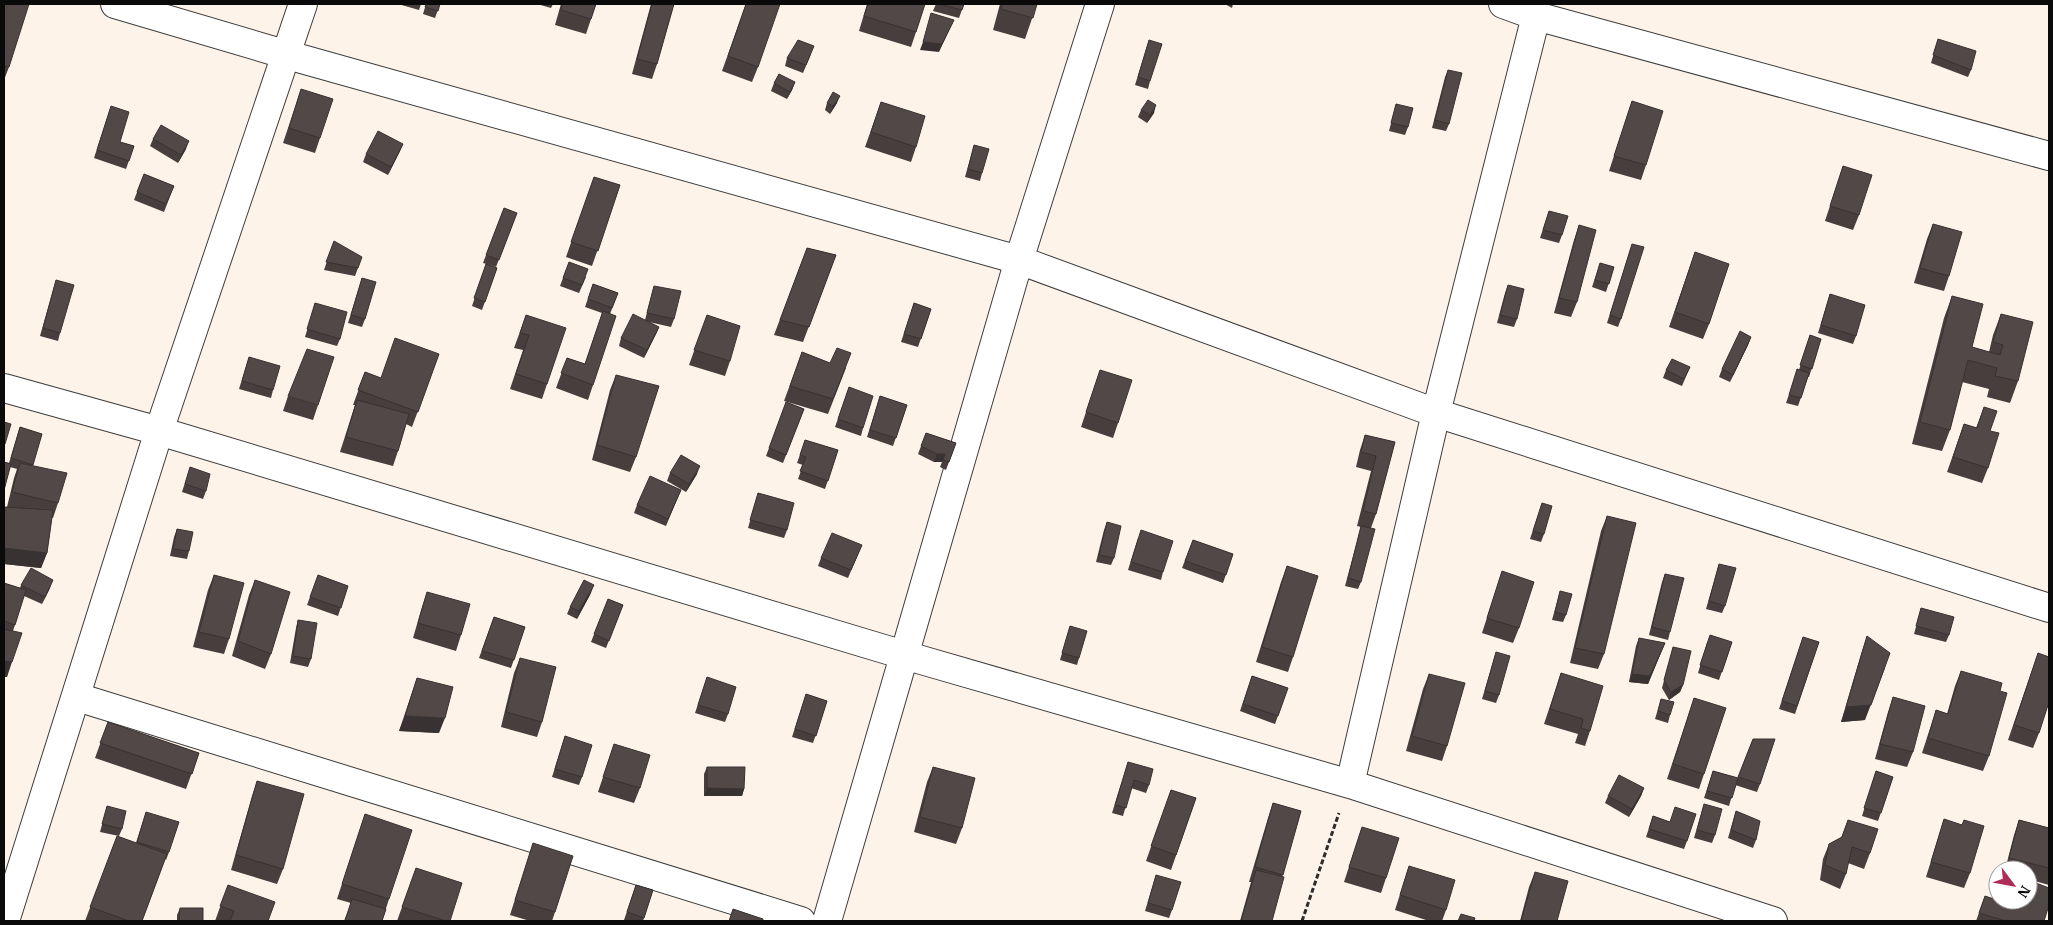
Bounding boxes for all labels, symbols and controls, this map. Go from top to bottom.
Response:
north arrow [1988,860,2038,910]
text: N [2013,882,2035,901]

